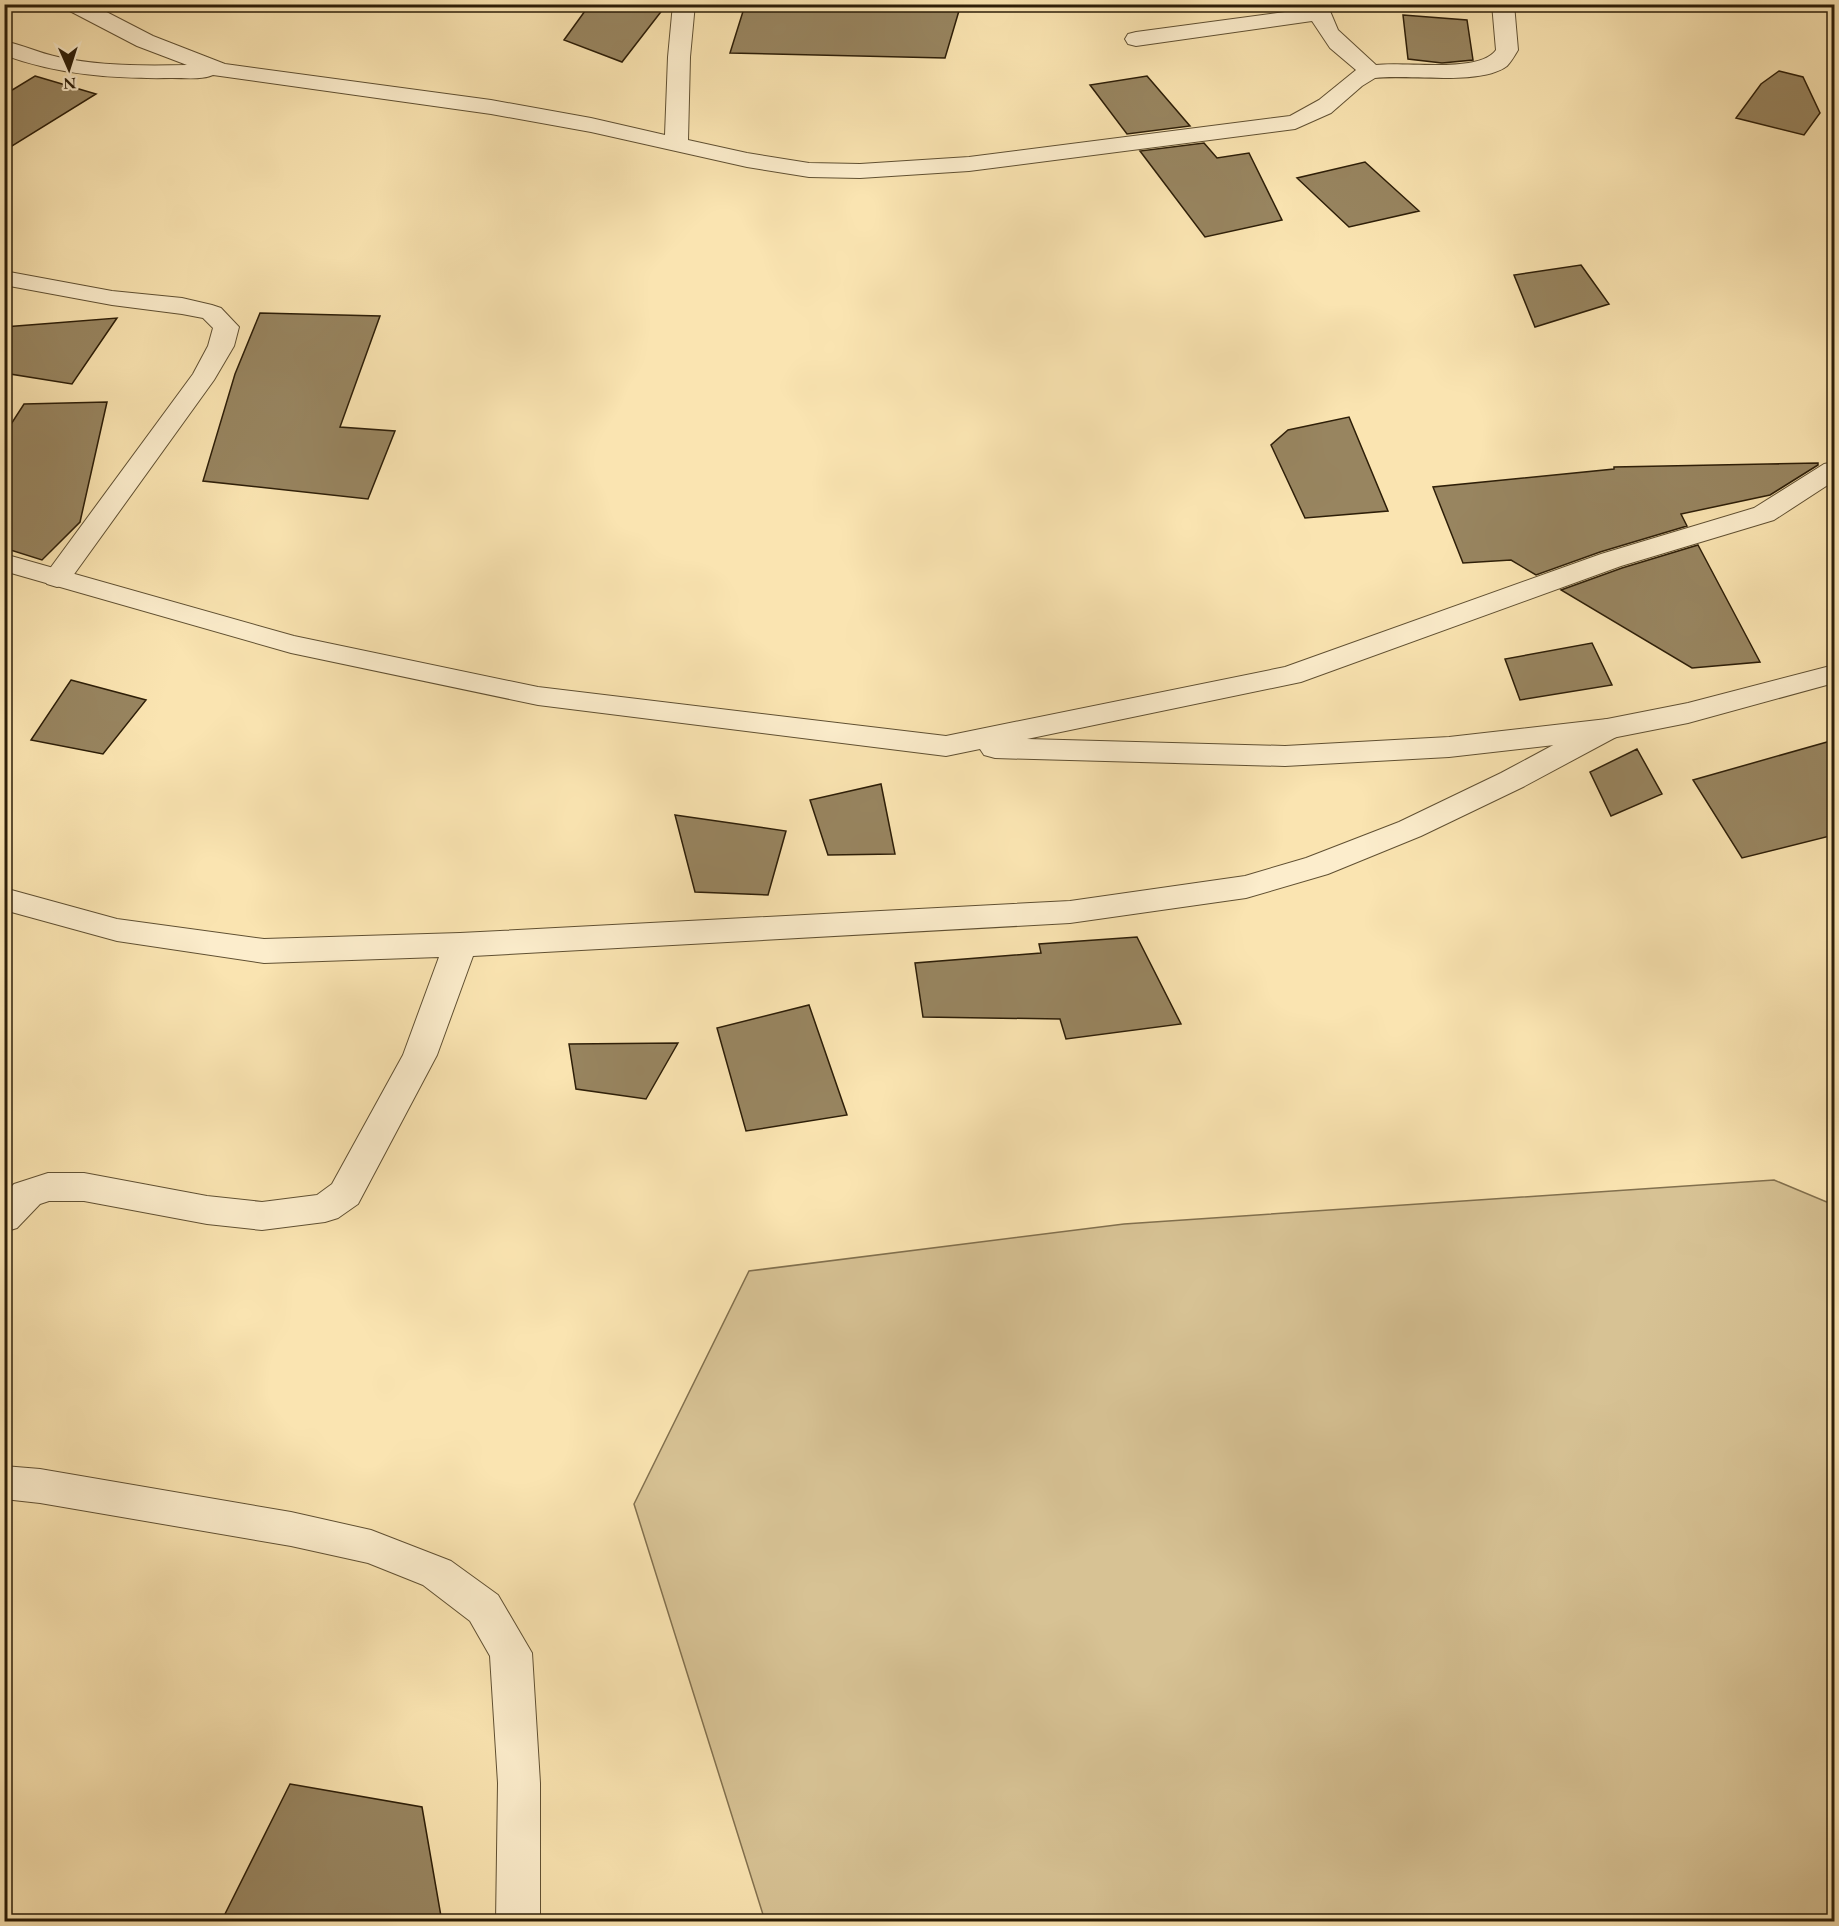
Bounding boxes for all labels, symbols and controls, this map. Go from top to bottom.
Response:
north arrow [39,39,99,99]
text: N [63,73,77,94]

